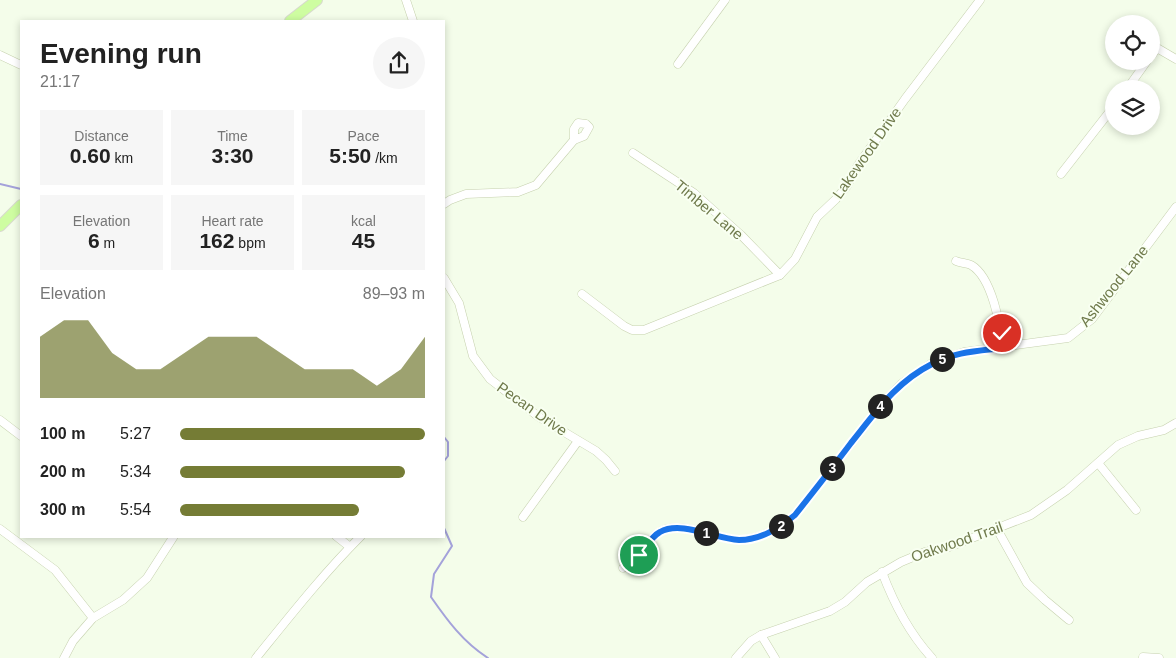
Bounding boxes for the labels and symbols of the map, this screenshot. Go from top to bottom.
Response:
street label: Lakewood Drive [829,104,904,202]
street label: Timber Lane [672,176,747,243]
street label: Ashwood Lane [1076,242,1151,330]
pin [981,312,1023,354]
pin: 5 [930,346,954,372]
street label: Pecan Drive [494,378,571,439]
pin: 4 [868,394,892,418]
pin: 3 [820,456,844,480]
pin: 2 [768,514,794,538]
street label: Oakwood Trail [909,518,1005,565]
pin: 1 [694,520,718,546]
pin [618,534,660,576]

